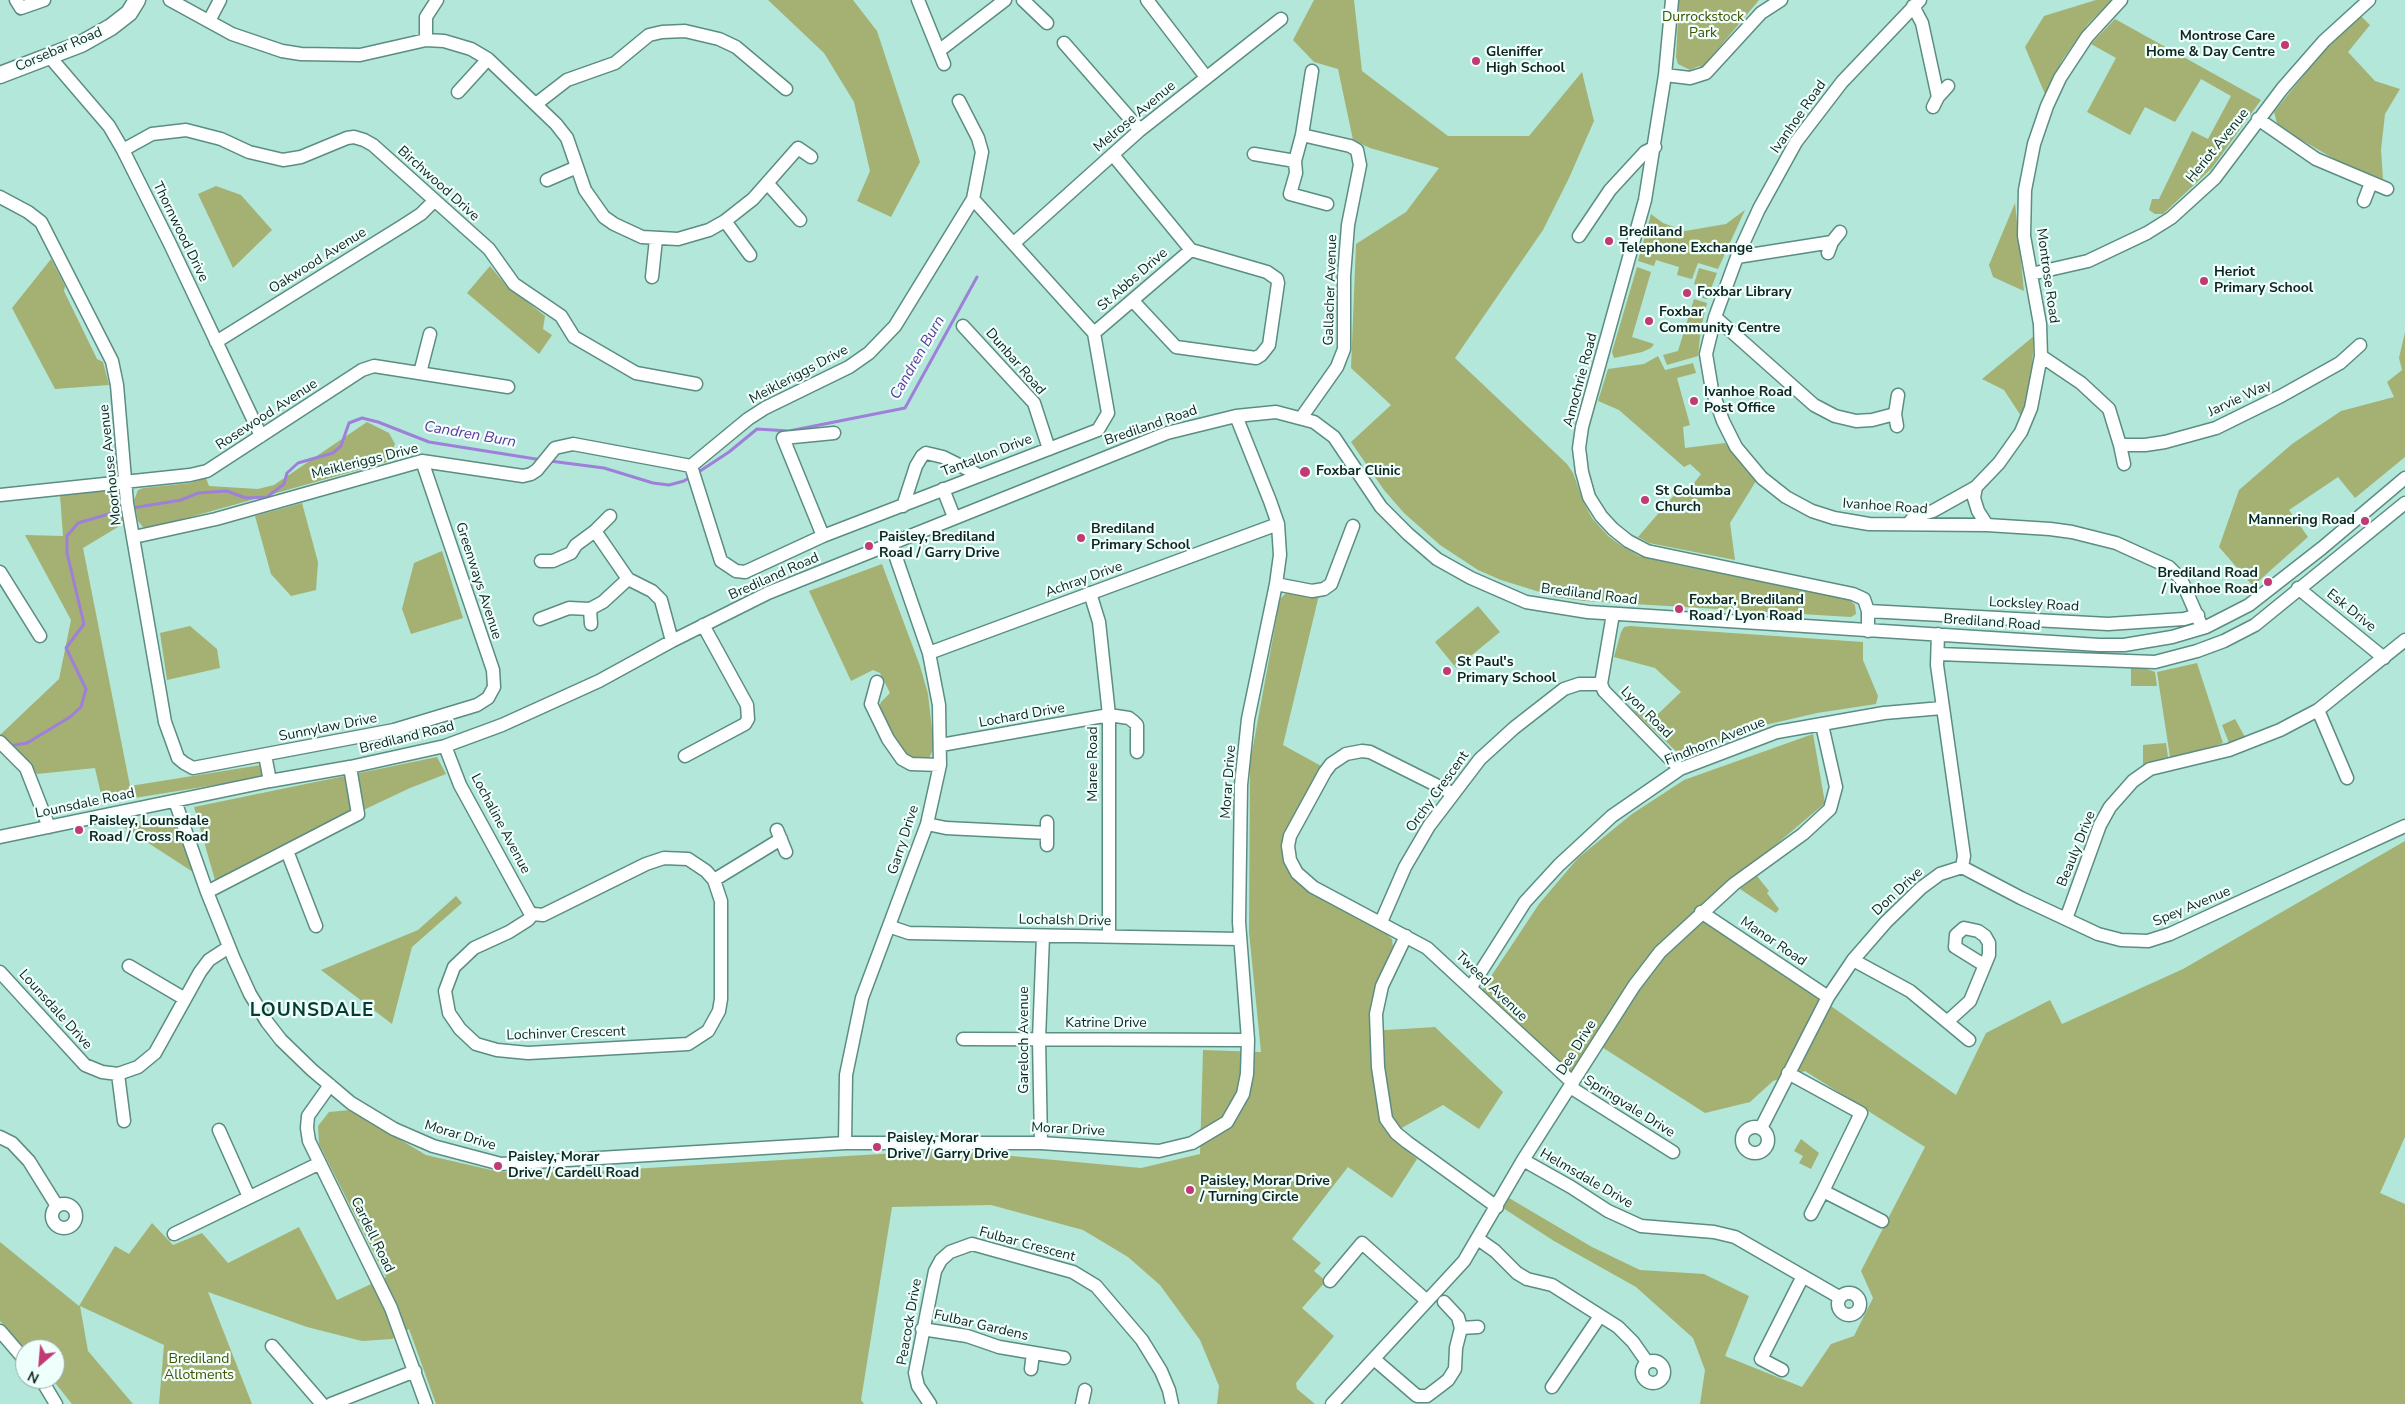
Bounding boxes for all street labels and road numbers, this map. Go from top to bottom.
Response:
street label: Corsebar Road [13,24,105,76]
street label: Ivanhoe Road [1768,77,1830,157]
street label: Melrose Avenue [1091,78,1179,156]
street label: Heriot Avenue [2183,106,2253,186]
street label: Birchwood Drive [394,143,482,225]
street label: Thornwood Drive [149,179,211,285]
street label: Oakwood Avenue [266,224,370,298]
street label: Montrose Road [2032,227,2062,325]
street label: Gallacher Avenue [1321,234,1341,346]
street label: St Abbs Drive [1095,245,1171,315]
street label: Dunbar Road [981,325,1049,399]
street label: Amochrie Road [1560,331,1602,429]
street label: Meikleriggs Drive [747,342,851,408]
street label: Rosewood Avenue [213,376,321,454]
street label: Jarvie Way [2206,377,2274,421]
street label: Brediland Road [1102,402,1200,450]
street label: Moorhouse Avenue [96,404,126,526]
street label: Tantallon Drive [939,431,1035,481]
street label: Meikleriggs Drive [310,441,420,483]
street label: Ivanhoe Road [1842,496,1928,518]
street label: Greenways Avenue [451,520,505,642]
street label: Brediland Road [726,550,822,604]
street label: Achray Drive [1043,558,1125,602]
street label: Brediland Road [1540,581,1638,609]
street label: Esk Drive [2323,586,2379,636]
street label: Locksley Road [1989,594,2079,616]
street label: Brediland Road [1943,611,2041,635]
street label: Lyon Road [1617,684,1675,742]
street label: Lochard Drive [978,700,1066,732]
street label: Sunnylaw Drive [278,710,378,746]
street label: Findhorn Avenue [1662,714,1768,770]
street label: Brediland Road [358,718,456,758]
street label: Maree Road [1086,726,1102,802]
street label: Morar Drive [1218,745,1240,819]
street label: Orchy Crescent [1403,748,1473,836]
street label: Lochaline Avenue [466,771,534,877]
street label: Lounsdale Road [34,785,136,823]
street label: Garry Drive [885,803,923,877]
street label: Beauly Drive [2054,809,2100,889]
street label: Don Drive [1869,864,1927,920]
street label: Spey Avenue [2151,883,2233,931]
street label: Lochalsh Drive [1018,912,1112,930]
street label: Manor Road [1737,914,1809,970]
street label: Tweed Avenue [1452,948,1530,1026]
street label: Lounsdale Drive [15,967,95,1053]
street label: Gareloch Avenue [1017,986,1033,1094]
street label: Katrine Drive [1065,1016,1147,1032]
street label: Dee Drive [1553,1017,1601,1079]
street label: Lochinver Crescent [506,1024,626,1044]
street label: Springvale Drive [1580,1072,1678,1142]
street label: Morar Drive [422,1117,498,1155]
street label: Morar Drive [1031,1120,1105,1140]
street label: Helmsdale Drive [1536,1146,1636,1212]
street label: Cardell Road [347,1195,397,1275]
street label: Fulbar Crescent [977,1224,1077,1266]
street label: Peacock Drive [894,1277,926,1367]
street label: Fulbar Gardens [932,1307,1030,1345]

